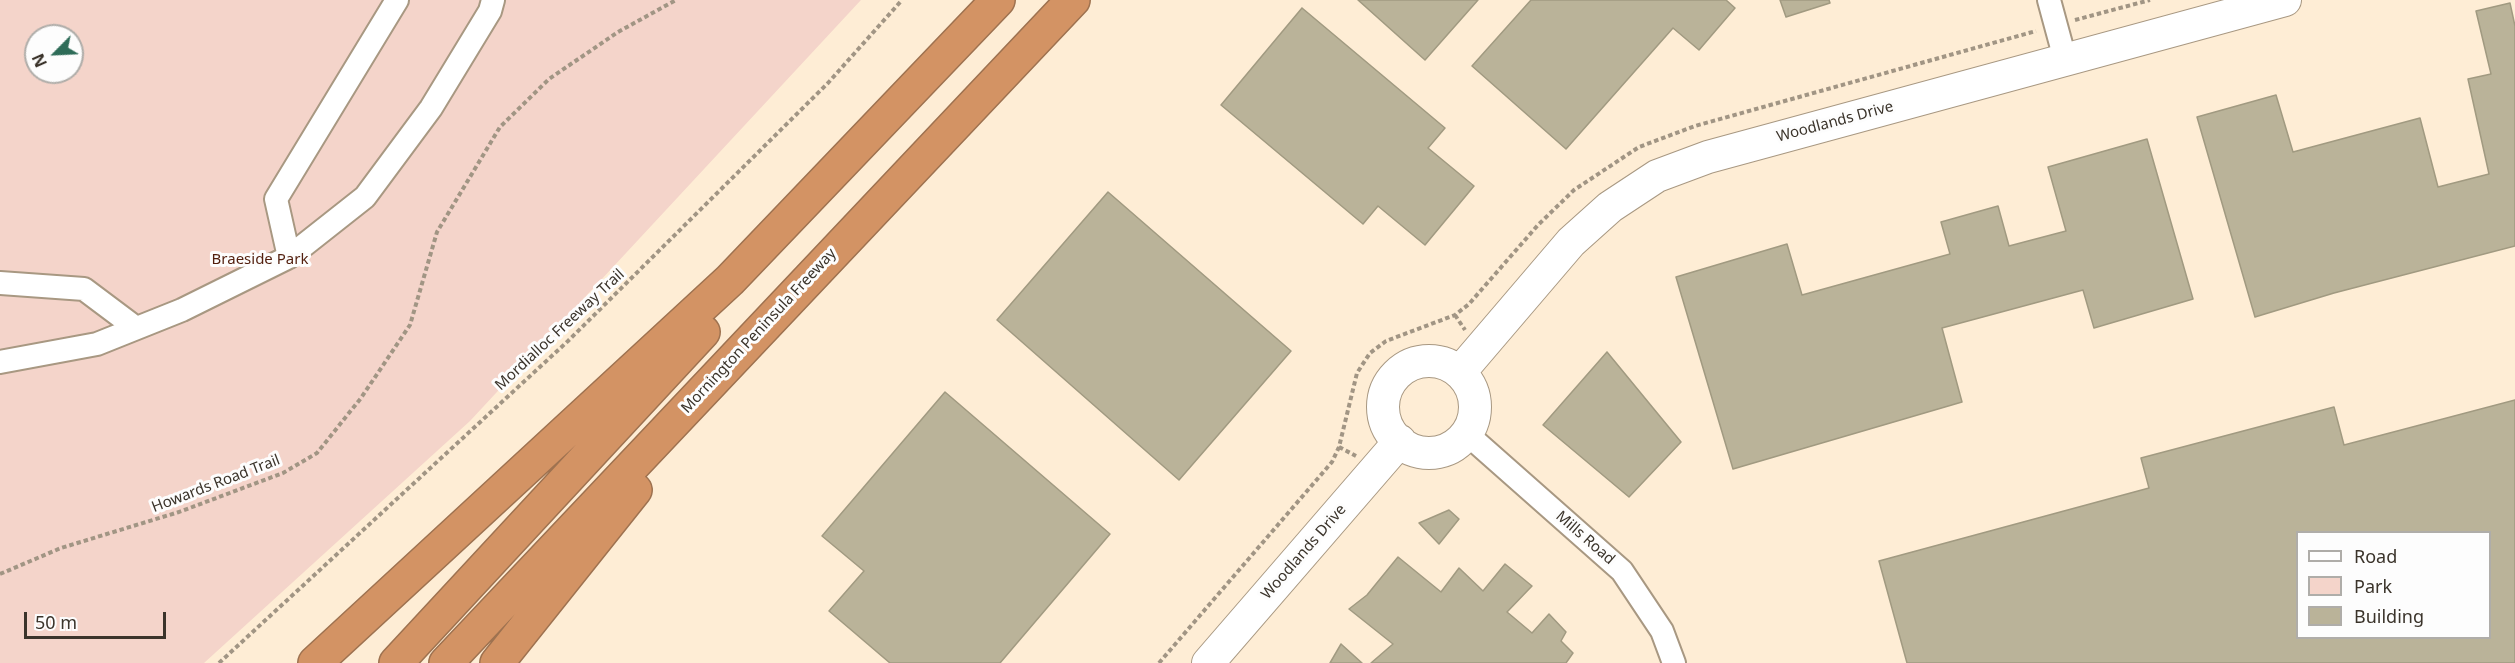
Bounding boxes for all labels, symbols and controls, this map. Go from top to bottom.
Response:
north arrow [24,24,84,84]
text: N [27,50,52,71]
street label: Woodlands Drive [1775,98,1895,146]
street label: Mornington Peninsula Freeway [678,245,840,417]
park label: Braeside Park [212,251,308,269]
street label: Mordialloc Freeway Trail [492,266,628,394]
street label: Howards Road Trail [149,451,283,517]
street label: Woodlands Drive [1258,501,1350,603]
street label: Mills Road [1552,507,1618,569]
legend [2296,531,2491,639]
text: Road [2354,544,2397,568]
text: Park [2354,574,2392,598]
scale bar [27,600,170,638]
text: Building [2354,604,2424,628]
text: 50 m [35,610,77,634]

